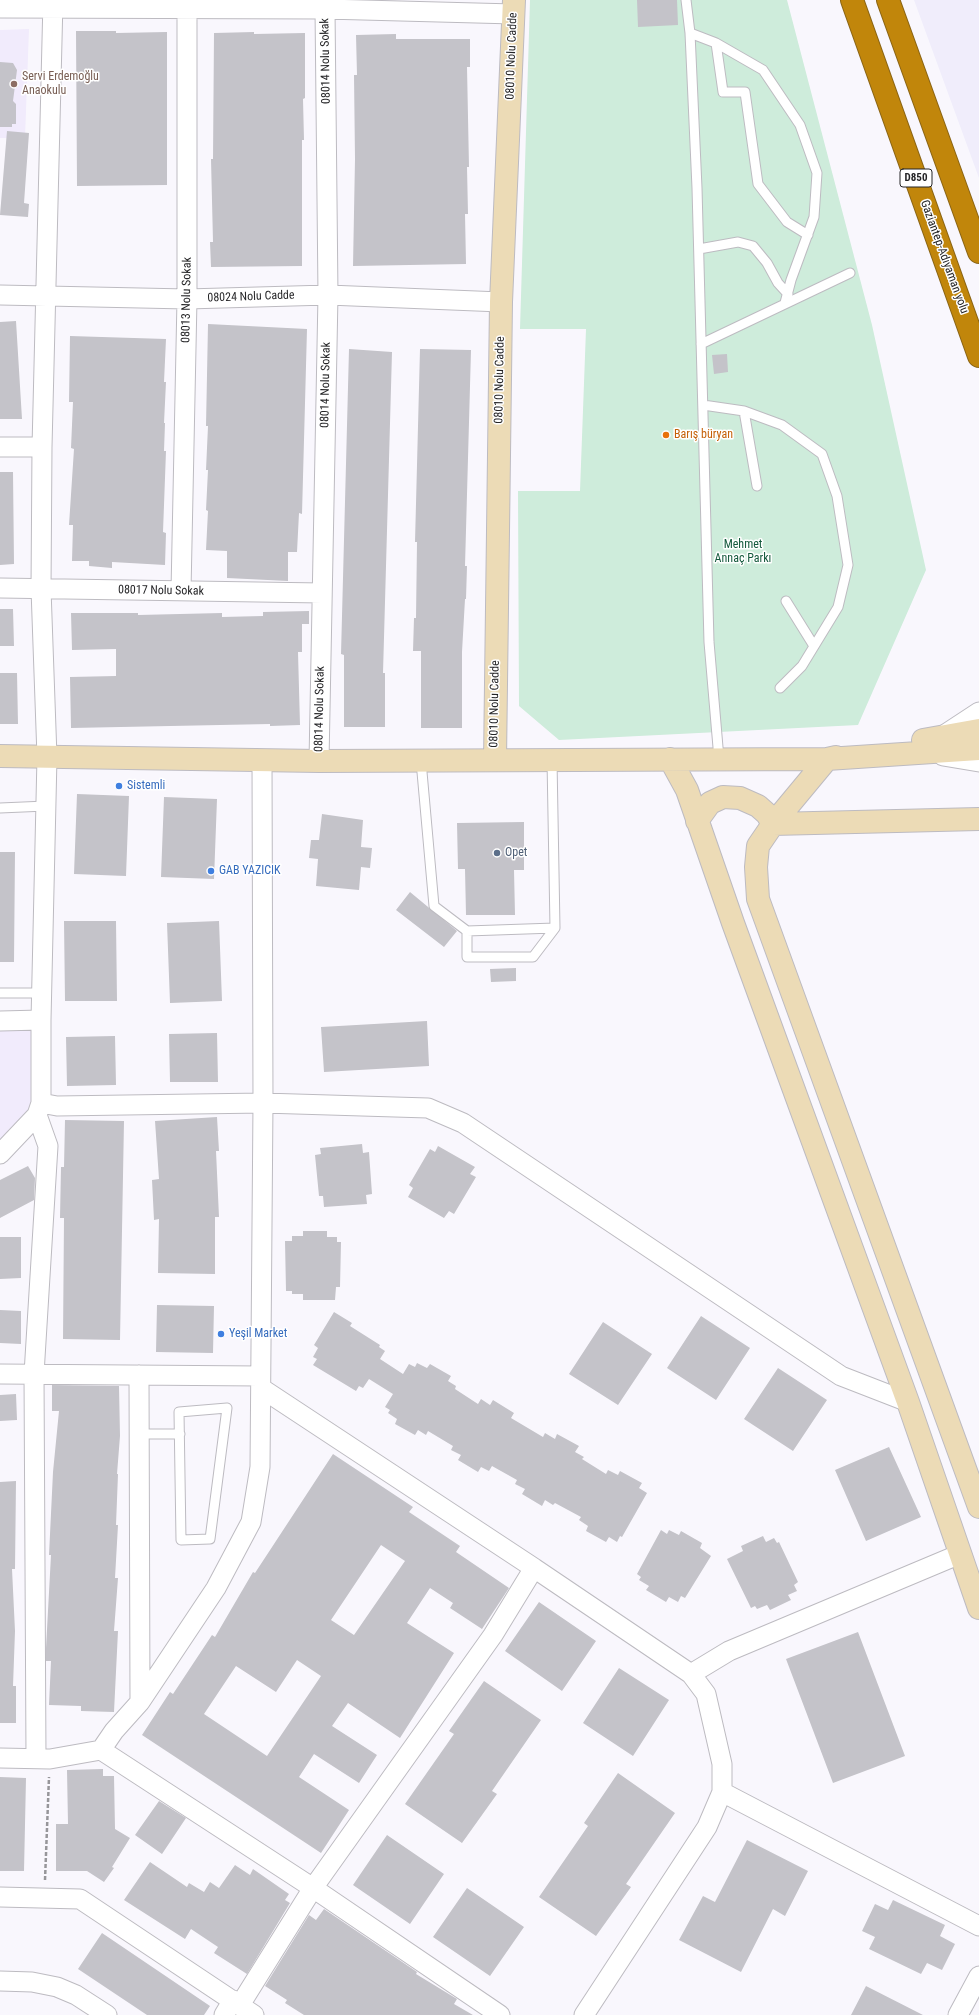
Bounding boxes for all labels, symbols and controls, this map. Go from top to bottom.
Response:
street label: 08010 Nolu Cadde [503,12,521,100]
street label: 08014 Nolu Sokak [318,18,334,104]
place label: Servi Erdemoğlu Anaokulu [22,70,99,98]
marker: Servi Erdemoğlu Anaokulu [9,79,19,89]
road number: D850 [900,169,932,187]
street label: Gaziantep-Adıyaman yolu [917,198,971,316]
street label: 08013 Nolu Sokak [179,257,195,343]
street label: 08024 Nolu Cadde [207,288,295,306]
street label: 08010 Nolu Cadde [492,336,508,424]
street label: 08014 Nolu Sokak [318,342,334,428]
place label: Barış büryan [674,428,733,442]
marker: Barış büryan [661,430,671,440]
park label: Mehmet Annaç Parkı [715,538,771,566]
street label: 08017 Nolu Sokak [118,583,204,599]
street label: 08010 Nolu Cadde [487,660,503,748]
street label: 08014 Nolu Sokak [312,666,328,752]
place label: Sistemli [127,779,165,793]
marker: Sistemli [114,781,124,791]
place label: Opet [505,846,527,860]
marker: Opet [492,848,502,858]
place label: GAB YAZICIK [219,864,281,878]
marker: GAB YAZICIK [206,866,216,876]
place label: Yeşil Market [229,1327,287,1341]
marker: Yeşil Market [216,1329,226,1339]

